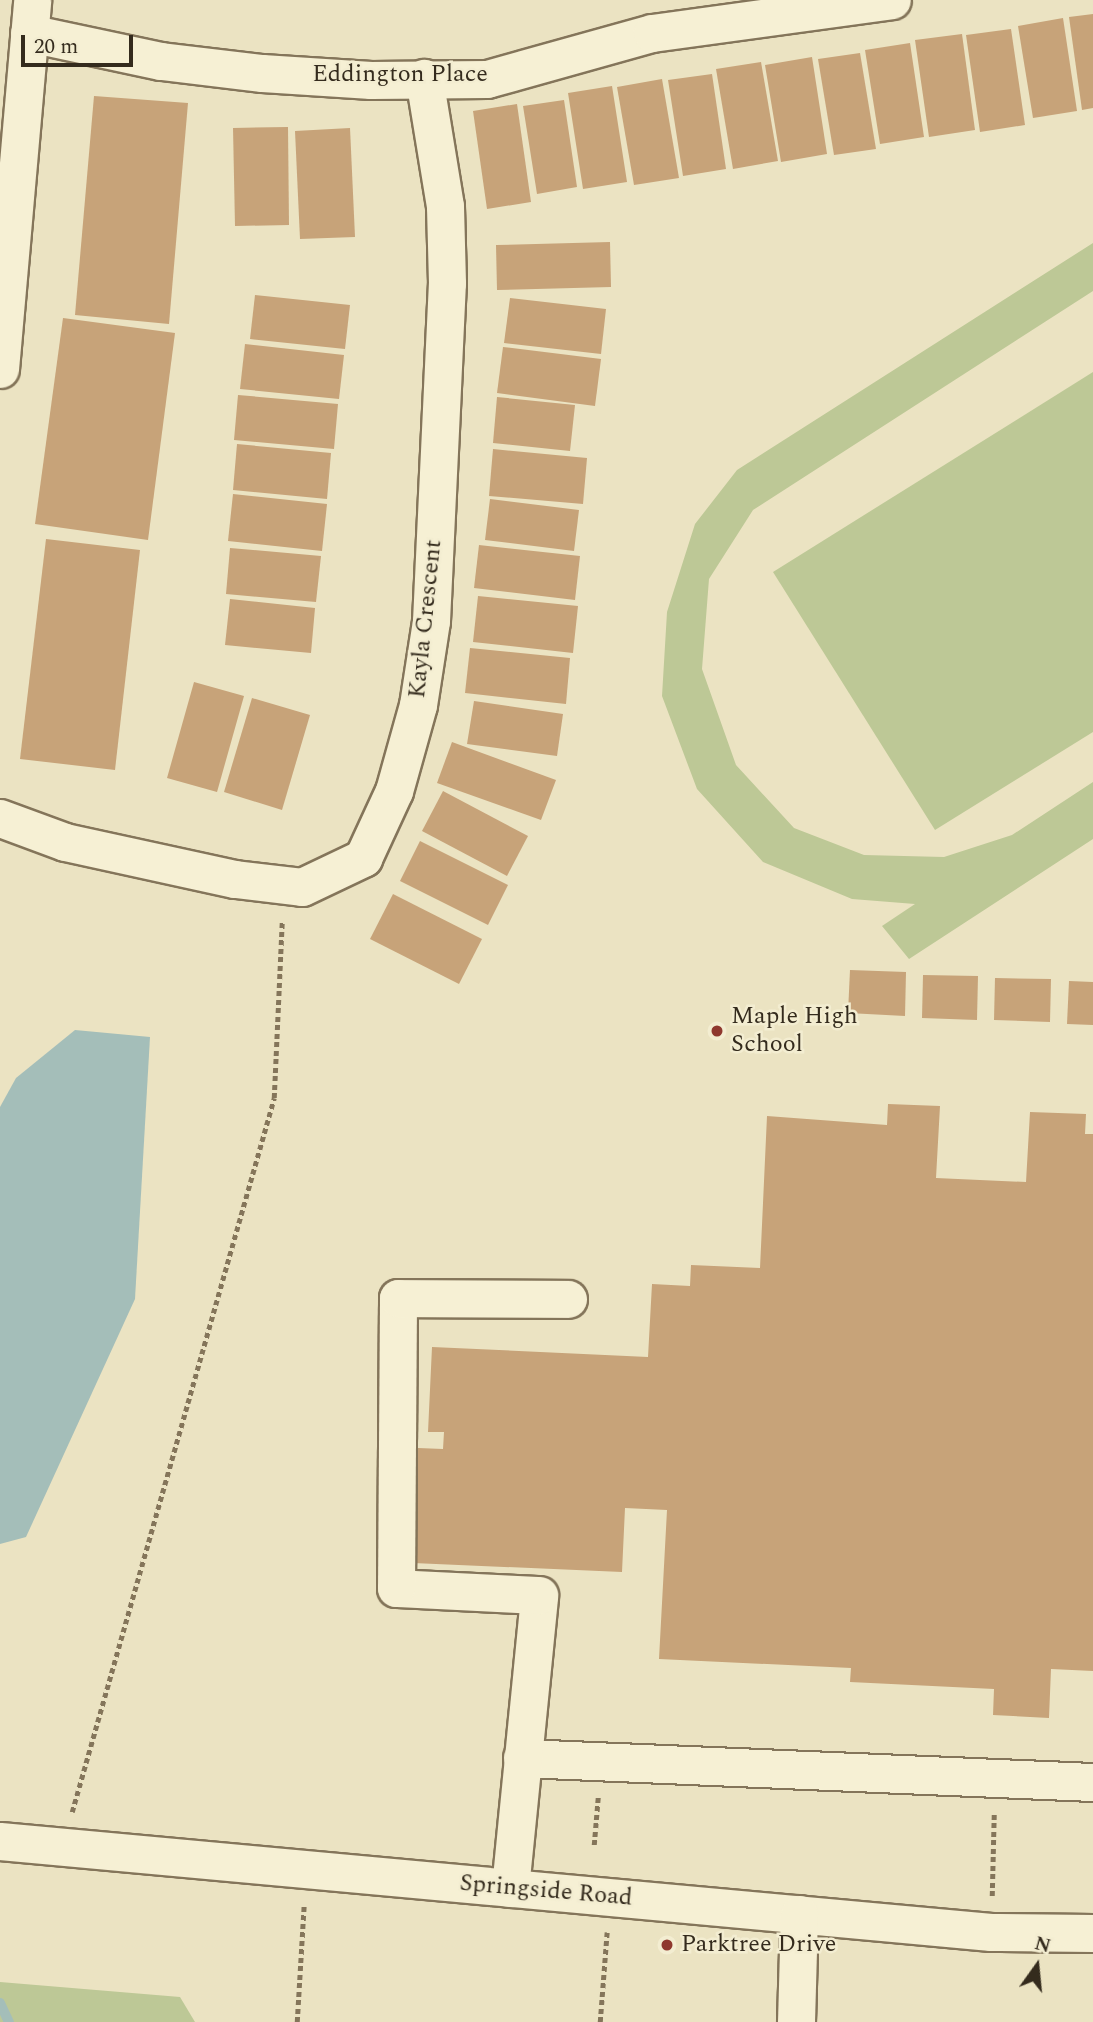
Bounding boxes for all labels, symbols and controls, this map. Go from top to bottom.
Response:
scale bar [24,21,136,65]
text: 20 m [34,31,78,63]
street label: Eddington Place [312,61,488,89]
street label: Kayla Crescent [403,538,449,700]
place label: Maple High School [731,1003,858,1059]
marker: Maple High School [709,1023,725,1039]
street label: Springside Road [459,1869,633,1913]
text: N [1031,1929,1054,1961]
place label: Parktree Drive [681,1931,836,1959]
north arrow [1002,1931,1072,2001]
marker: Parktree Drive [659,1937,675,1953]

